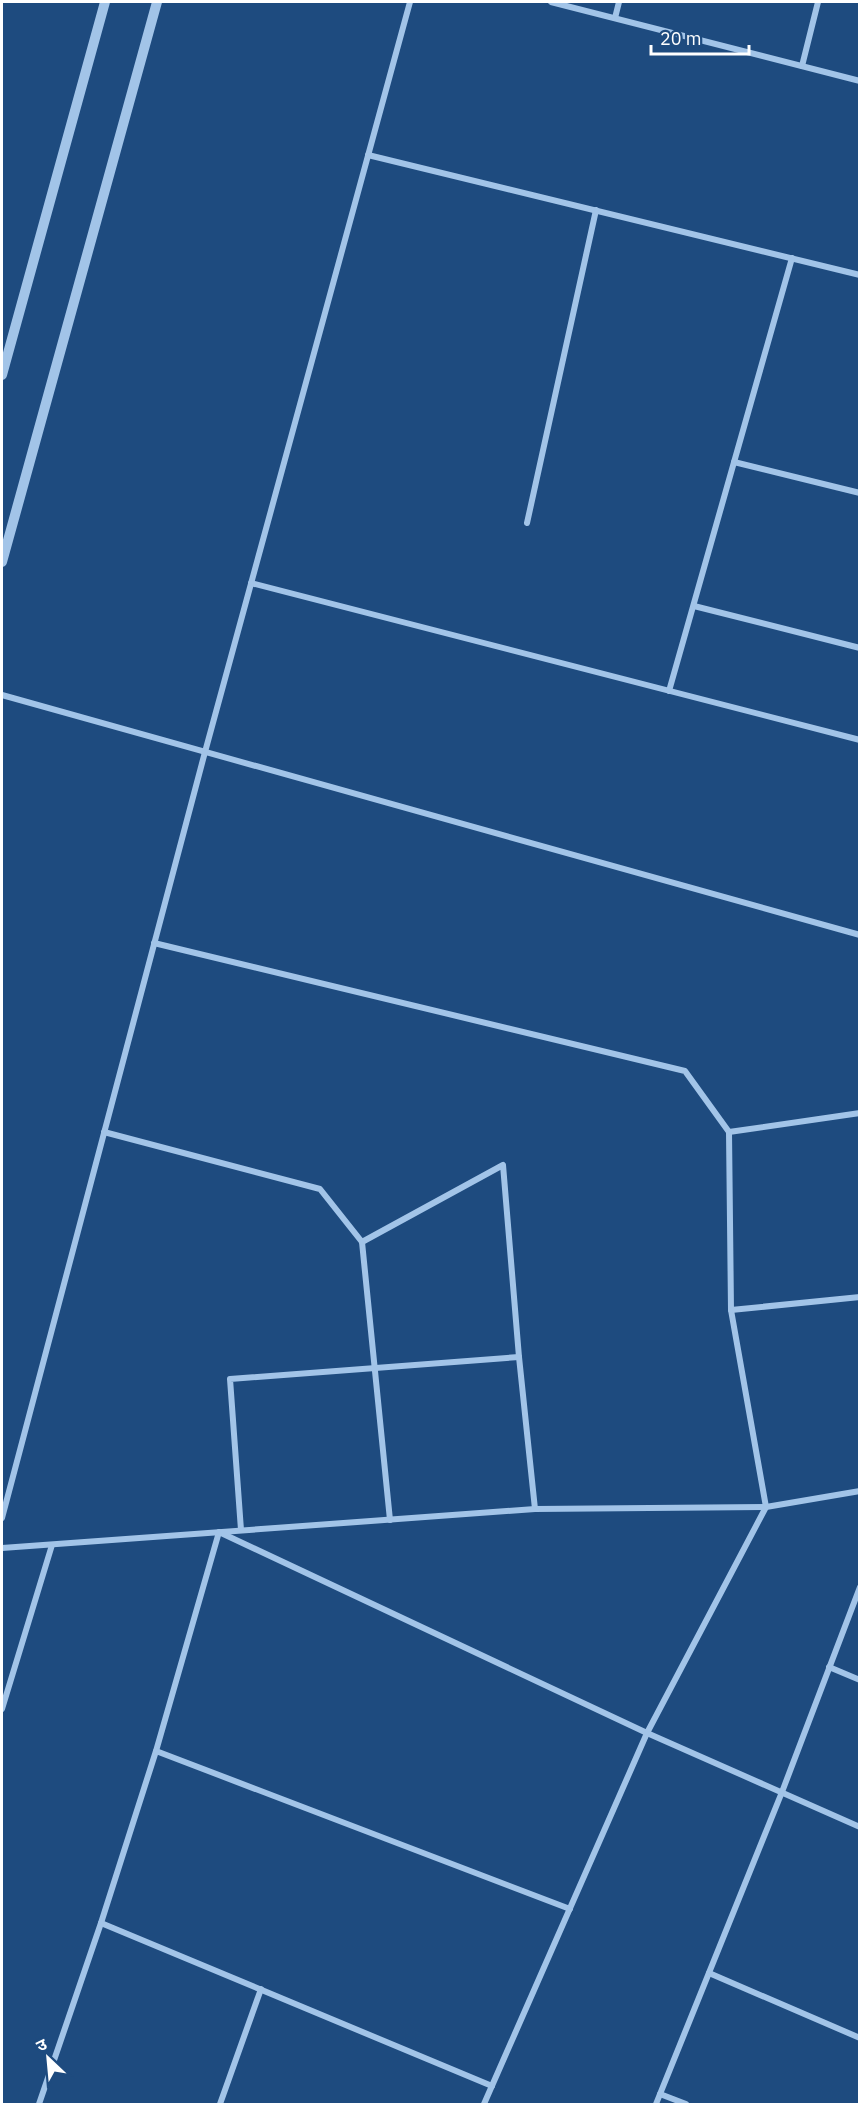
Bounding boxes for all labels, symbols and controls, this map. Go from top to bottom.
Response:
scale bar [651,18,748,56]
text: 20 m [660,27,702,50]
north arrow [18,2028,78,2088]
text: उ [33,2033,51,2056]

